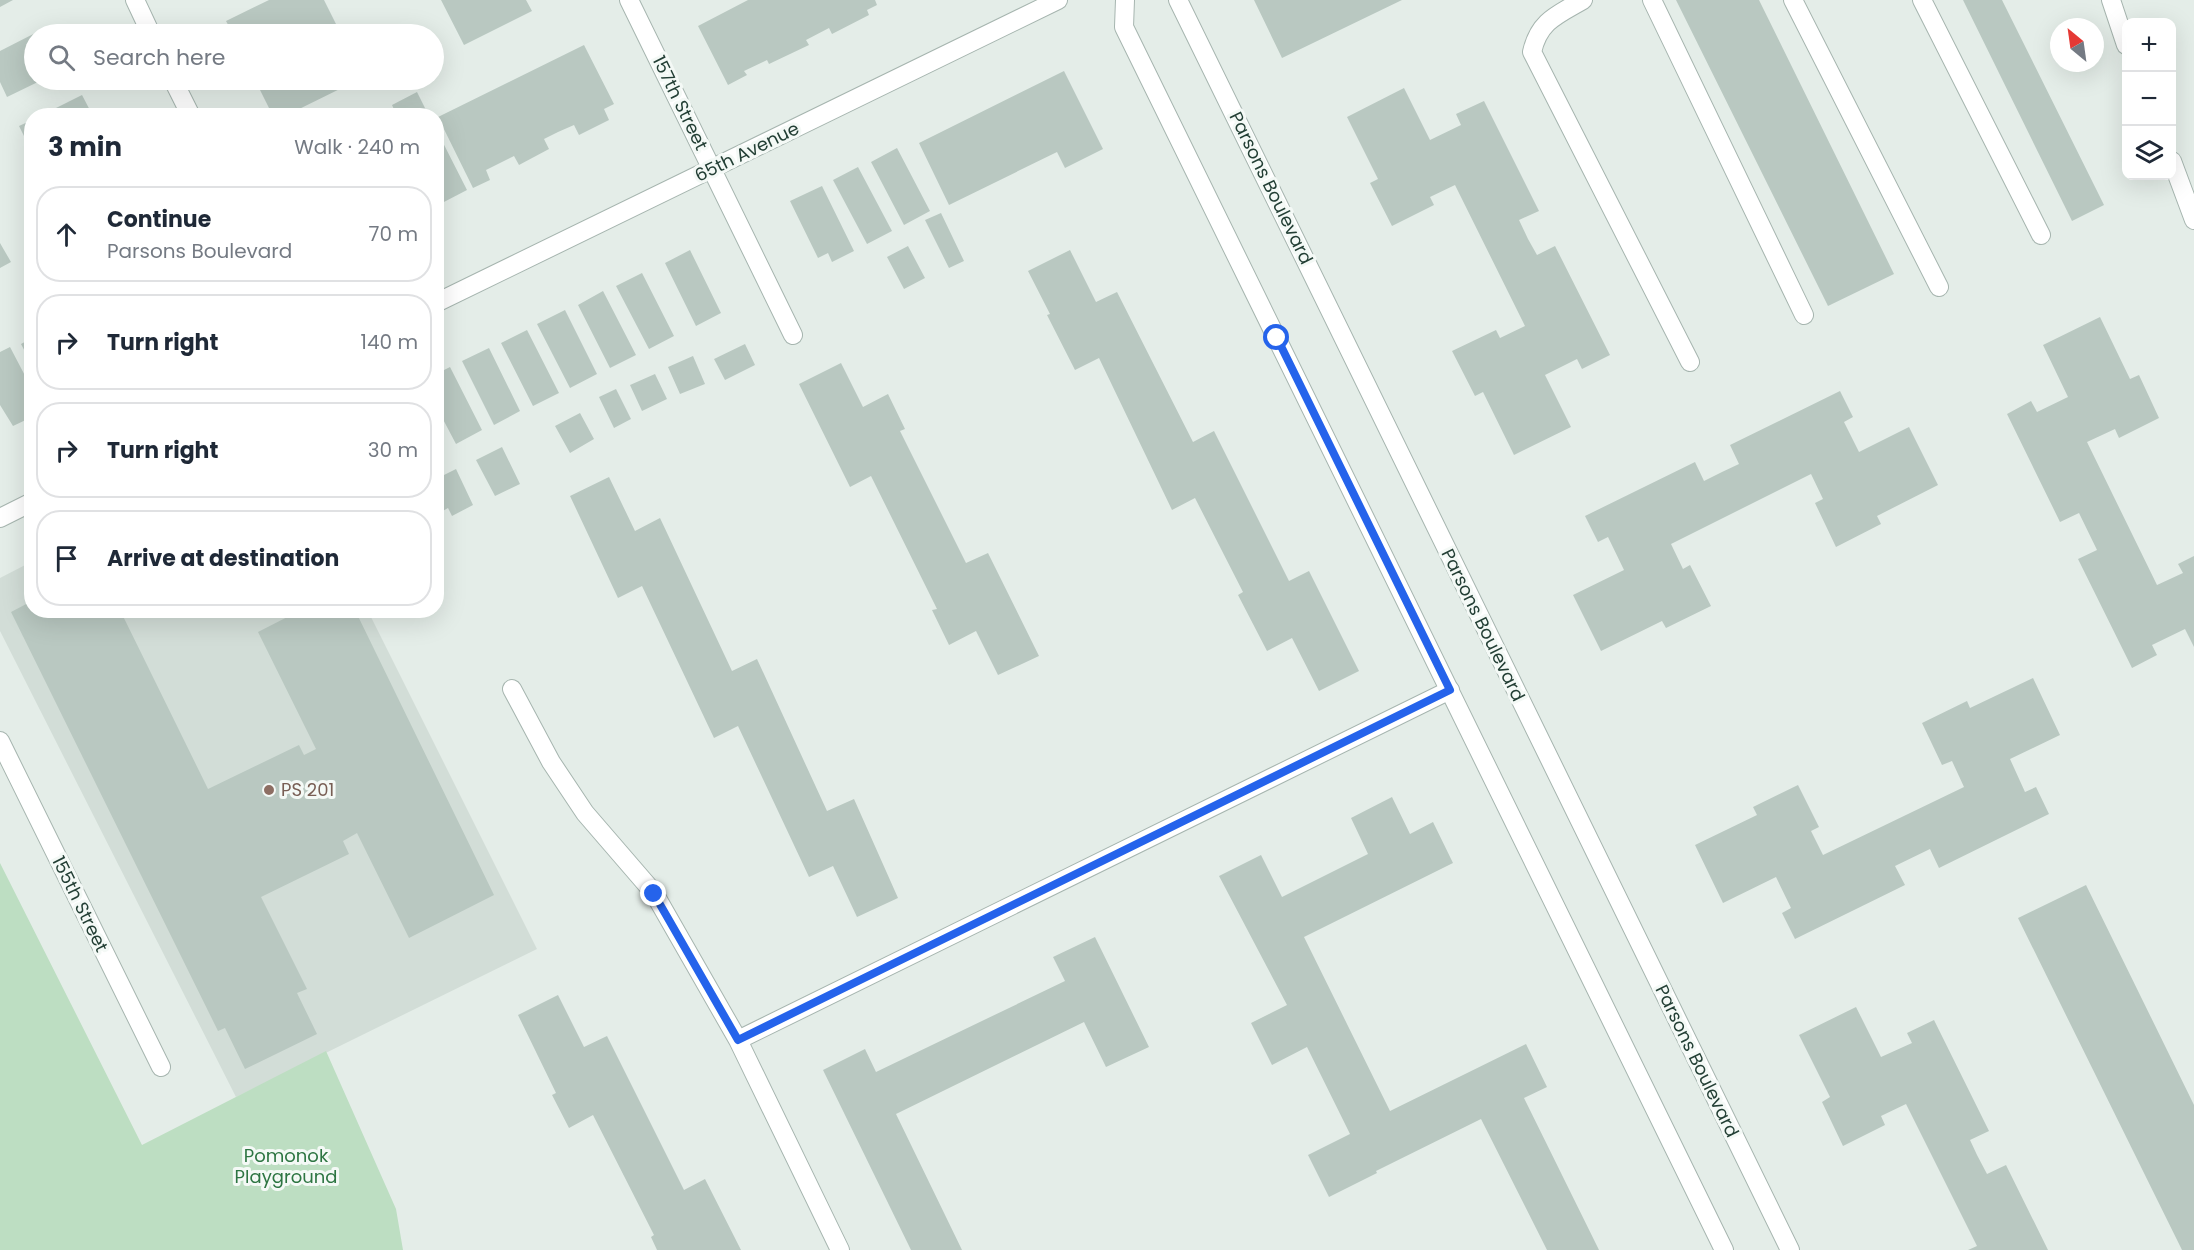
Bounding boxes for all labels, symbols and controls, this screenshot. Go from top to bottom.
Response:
north arrow [2050,18,2104,72]
map controls [2122,18,2176,180]
button: + [2122,18,2176,72]
search box [24,24,444,90]
icon: search [45,41,78,74]
text: Search here [93,42,226,73]
street label: 157th Street [647,51,714,154]
button: − [2122,72,2176,126]
street label: Parsons Boulevard [1224,107,1319,268]
street label: 65th Avenue [690,116,803,188]
button: layers [2122,126,2176,180]
text: 3 min [48,129,122,165]
text: Walk · 240 m [294,133,420,161]
text: Continue [107,204,211,235]
icon: ahead [50,218,83,251]
text: 70 m [369,220,418,248]
text: Parsons Boulevard [107,237,292,265]
route start [1263,324,1289,350]
icon: right [50,326,83,359]
text: Turn right [107,327,218,358]
text: 140 m [361,328,418,356]
icon: right [50,434,83,467]
text: Turn right [107,435,218,466]
text: 30 m [368,436,418,464]
icon: arrive [50,542,83,575]
text: Arrive at destination [107,543,339,574]
street label: Parsons Boulevard [1436,544,1531,705]
place label: PS 201 [281,777,334,802]
marker: PS 201 [262,783,276,797]
street label: 155th Street [46,852,114,956]
route end [640,880,666,906]
street label: Parsons Boulevard [1650,980,1745,1141]
park label: Pomonok Playground [235,1143,337,1189]

